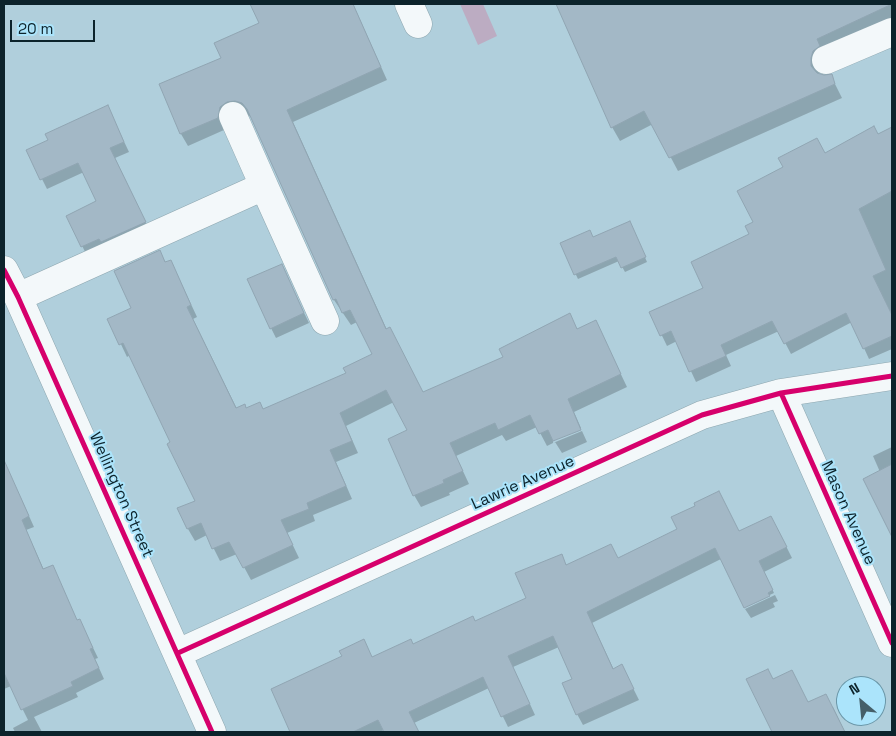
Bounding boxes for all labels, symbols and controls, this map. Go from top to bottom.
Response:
scale bar [12,10,98,42]
text: 20 m [18,19,53,38]
street label: Wellington Street [85,429,157,561]
street label: Lawrie Avenue [469,452,577,514]
street label: Mason Avenue [817,458,879,568]
north arrow [836,676,886,726]
text: N [846,678,863,699]

